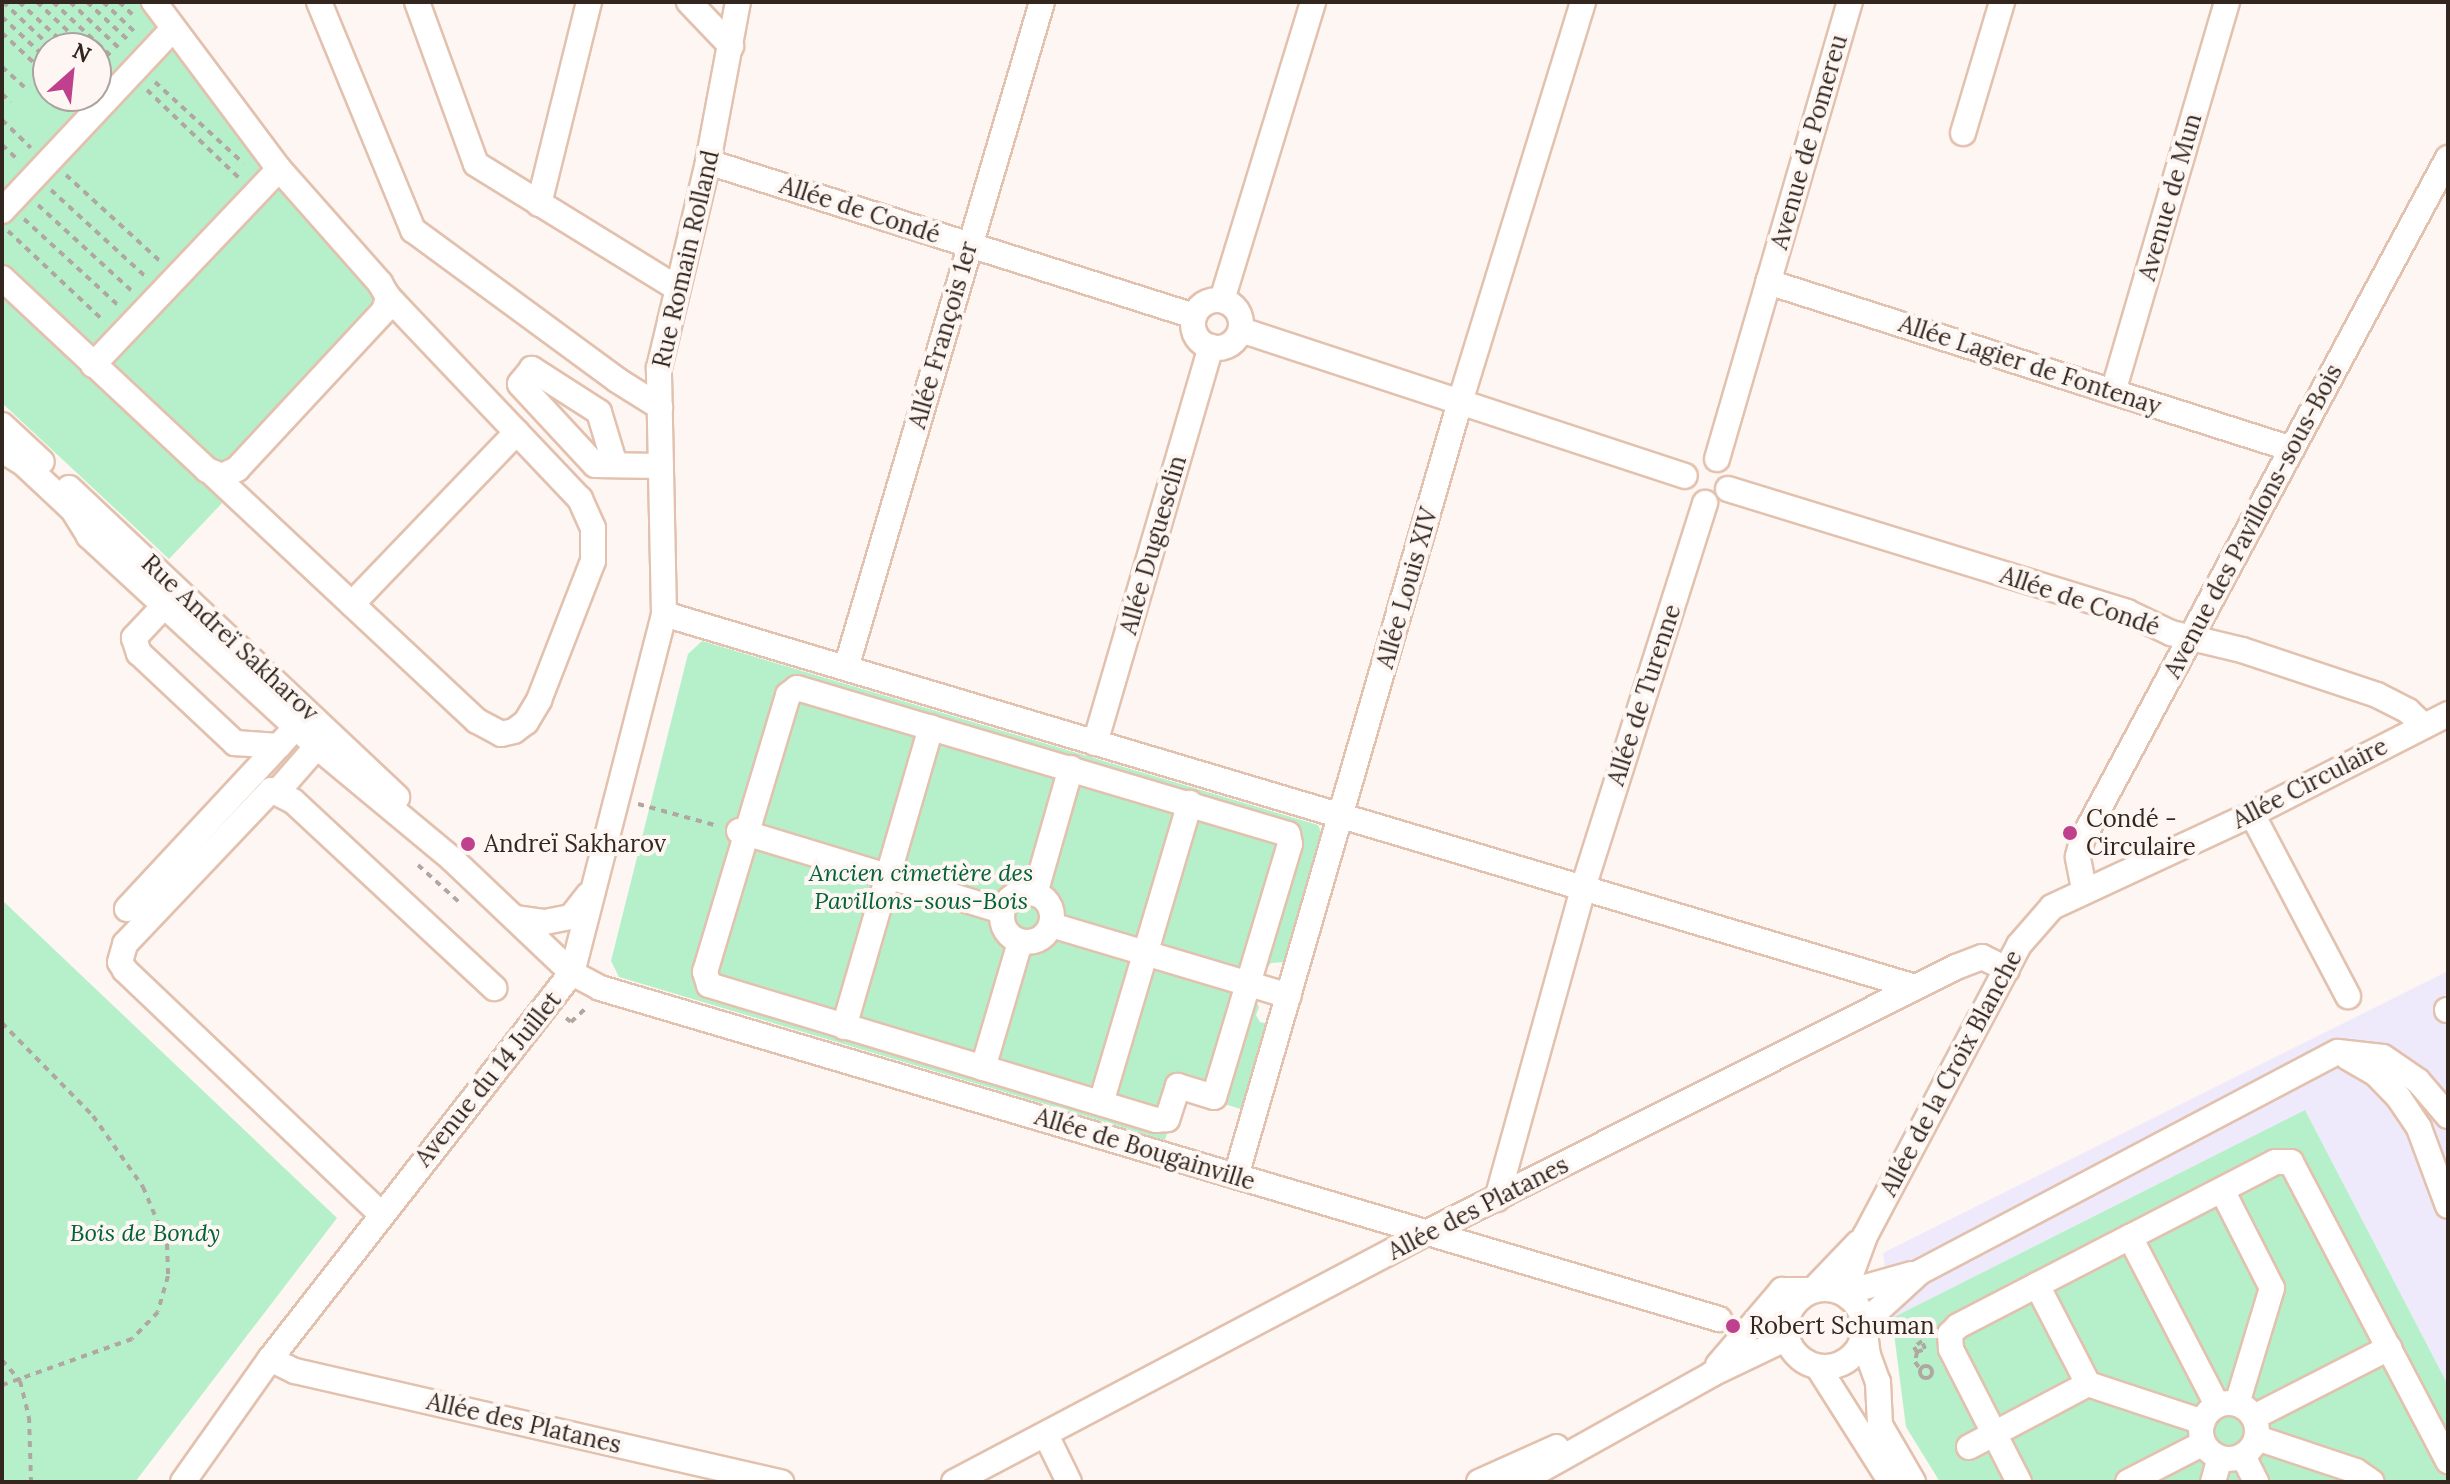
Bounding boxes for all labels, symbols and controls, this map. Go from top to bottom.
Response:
street label: Avenue de Pomereu [1765,31,1853,253]
north arrow [32,32,112,112]
text: N [68,36,96,69]
street label: Avenue de Mun [2132,110,2208,284]
street label: Rue Romain Rolland [647,147,725,371]
street label: Allée de Condé [776,171,944,249]
street label: Allée François 1er [903,238,983,432]
street label: Allée Lagier de Fontenay [1895,309,2165,421]
street label: Avenue des Pavillons-sous-Bois [2158,359,2348,683]
street label: Allée Duguesclin [1114,452,1192,638]
street label: Allée Louis XIV [1370,504,1444,672]
street label: Rue Andreï Sakharov [136,549,324,727]
street label: Allée de Condé [1997,560,2163,642]
street label: Allée de Turenne [1601,601,1687,789]
street label: Allée Circulaire [2228,732,2392,834]
place label: Condé - Circulaire [2086,805,2196,861]
marker: Condé - Circulaire [2061,824,2079,842]
place label: Andreï Sakharov [484,830,666,858]
marker: Andreï Sakharov [459,835,477,853]
park label: Ancien cimetière des Pavillons-sous-Bois [809,859,1033,915]
street label: Allée de la Croix Blanche [1874,945,2028,1201]
street label: Avenue du 14 Juillet [409,986,567,1172]
street label: Allée de Bougainville [1031,1102,1259,1196]
street label: Allée des Platanes [1383,1150,1573,1266]
park label: Bois de Bondy [70,1219,220,1247]
place label: Robert Schuman [1749,1312,1935,1340]
marker: Robert Schuman [1724,1317,1742,1335]
street label: Allée des Platanes [424,1387,624,1459]

